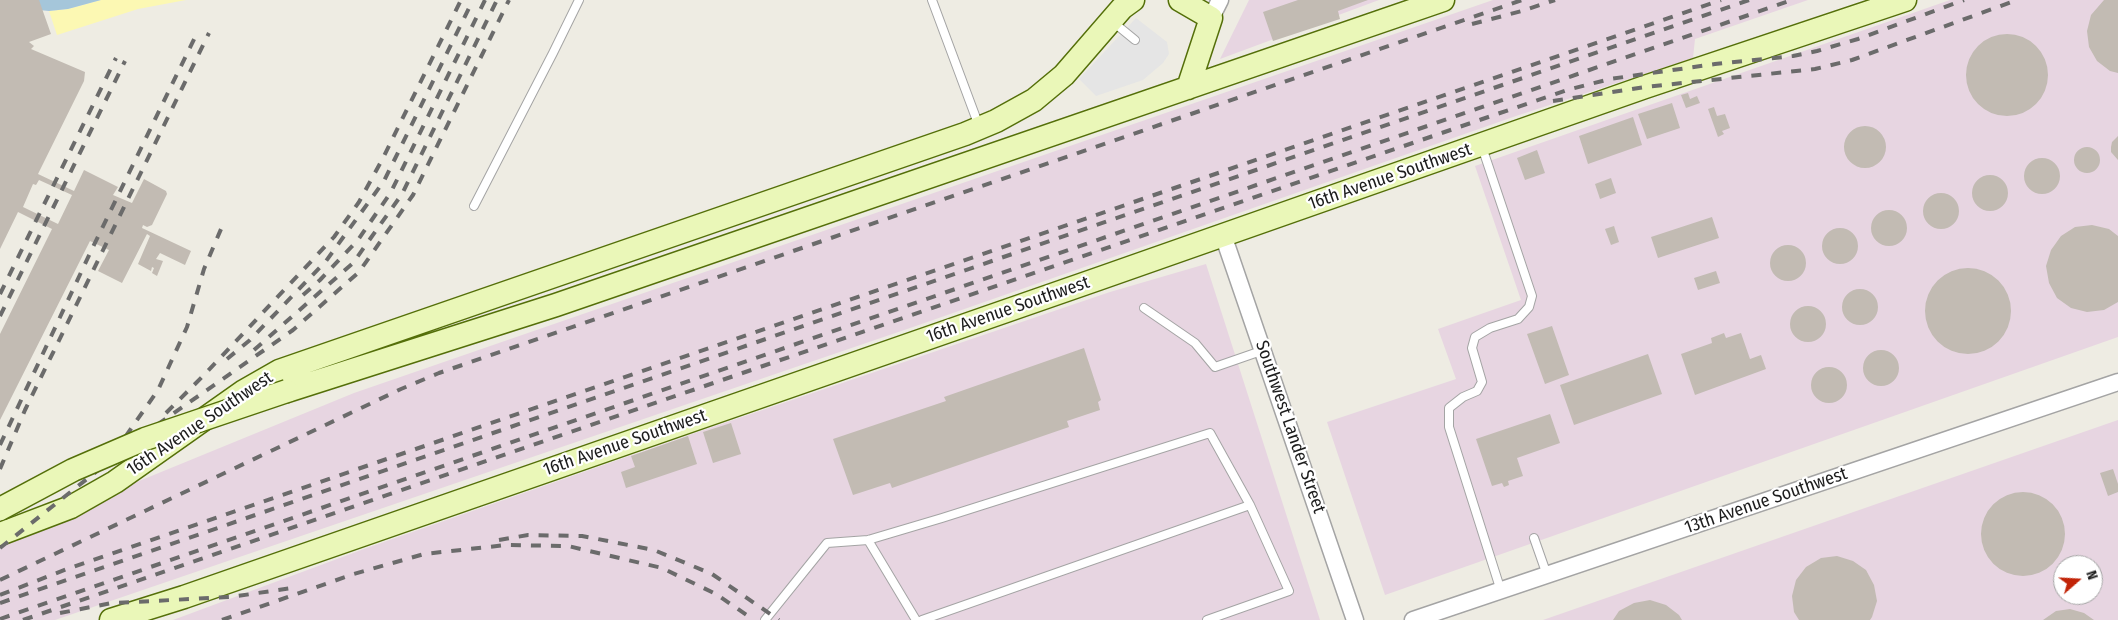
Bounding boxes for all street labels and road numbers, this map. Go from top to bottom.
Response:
street label: 16th Avenue Southwest [1305,139,1475,215]
street label: 16th Avenue Southwest [923,272,1093,348]
street label: Southwest Lander Street [1250,338,1330,516]
street label: 16th Avenue Southwest [123,367,277,481]
street label: 16th Avenue Southwest [540,405,710,481]
street label: 13th Avenue Southwest [1682,463,1850,539]

